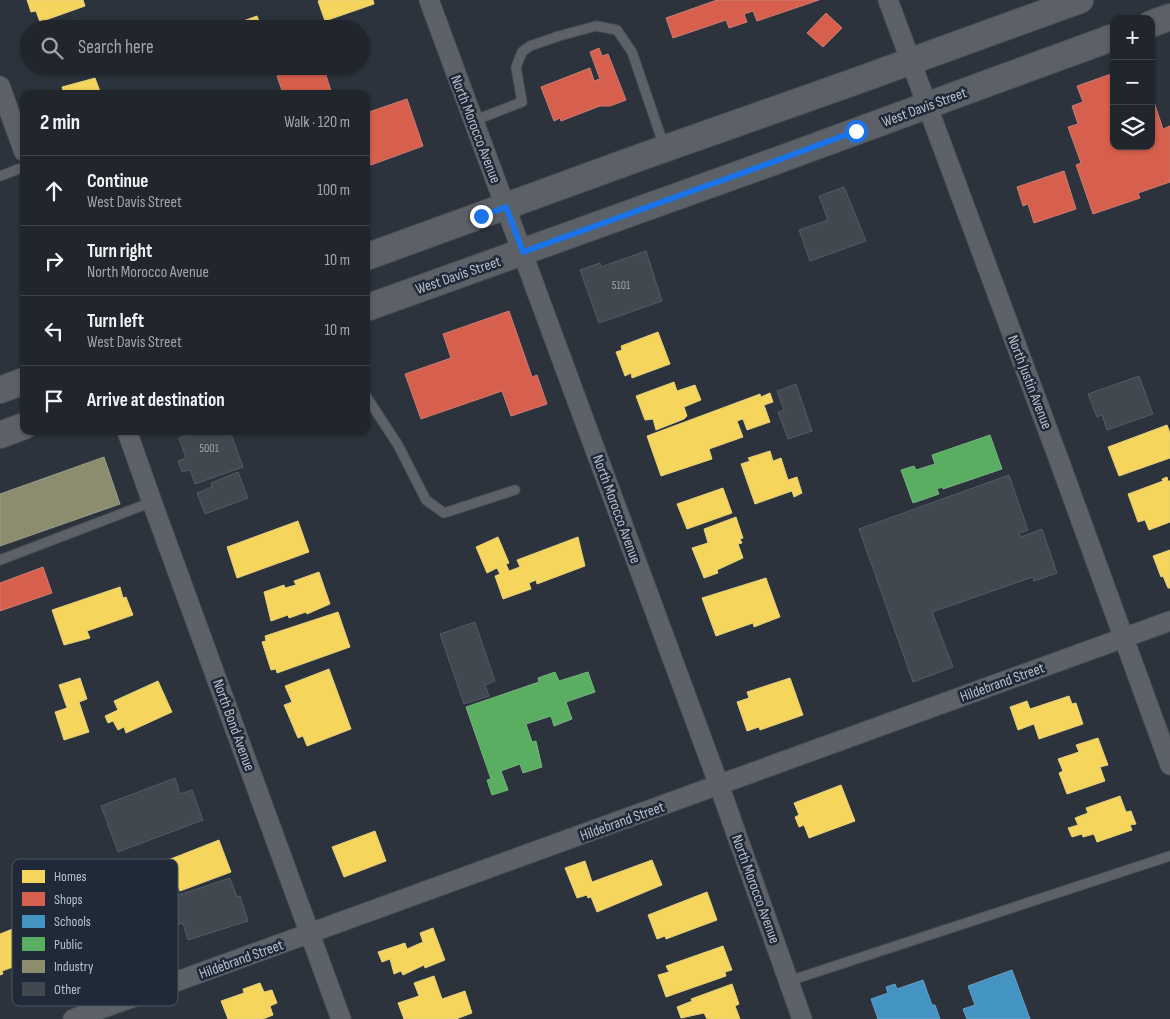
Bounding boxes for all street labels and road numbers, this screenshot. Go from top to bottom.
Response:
street label: North Morocco Avenue [446,72,505,186]
street label: West Davis Street [879,83,970,132]
street label: West Davis Street [413,252,504,299]
street label: North Justin Avenue [1003,332,1056,432]
street label: North Morocco Avenue [588,452,645,566]
street label: Hildebrand Street [957,658,1047,706]
street label: North Bond Avenue [208,677,259,774]
street label: Hildebrand Street [577,797,667,845]
street label: North Morocco Avenue [727,832,784,946]
street label: Hildebrand Street [196,935,286,983]

